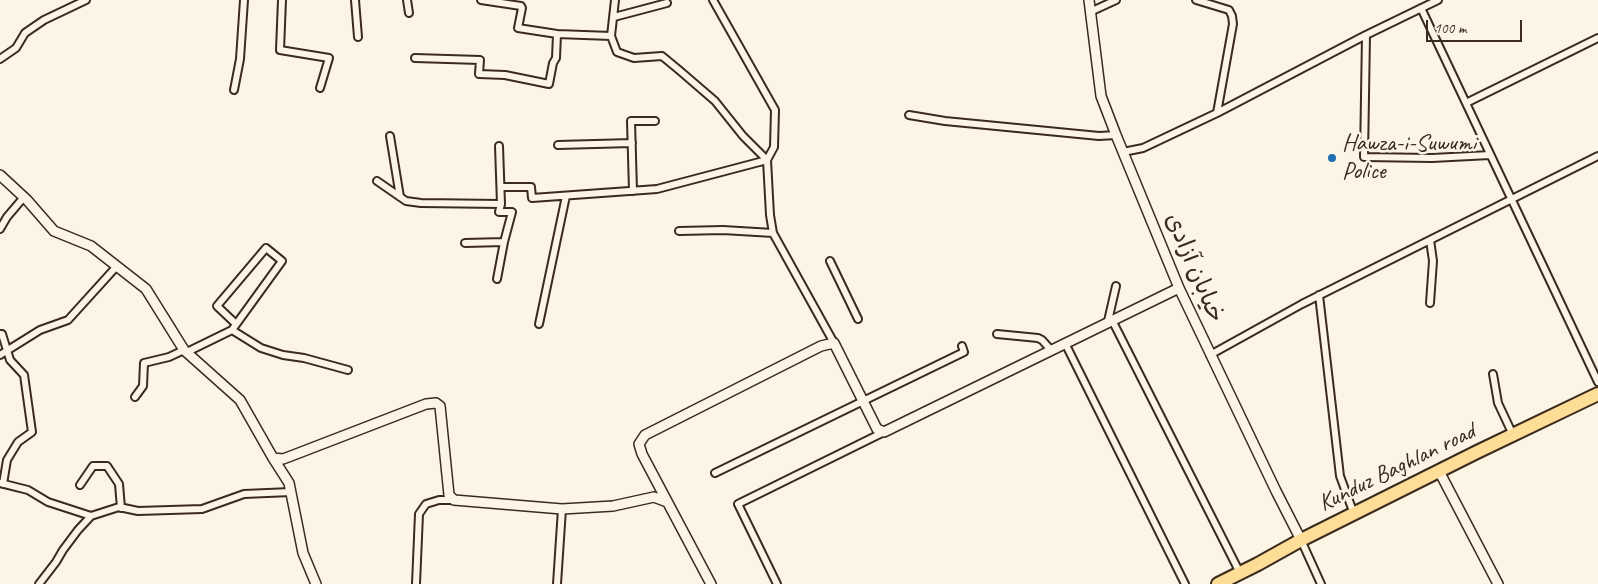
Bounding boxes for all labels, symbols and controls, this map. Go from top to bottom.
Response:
scale bar [1428,10,1524,42]
text: 100 m [1434,19,1466,38]
place label: Hawza-i-Suwumi Police [1342,130,1476,186]
marker: Hawza-i-Suwumi Police [1326,152,1338,164]
street label: خیابان آزادی [1158,209,1230,327]
street label: Kunduz Baghlan road [1314,418,1480,518]

